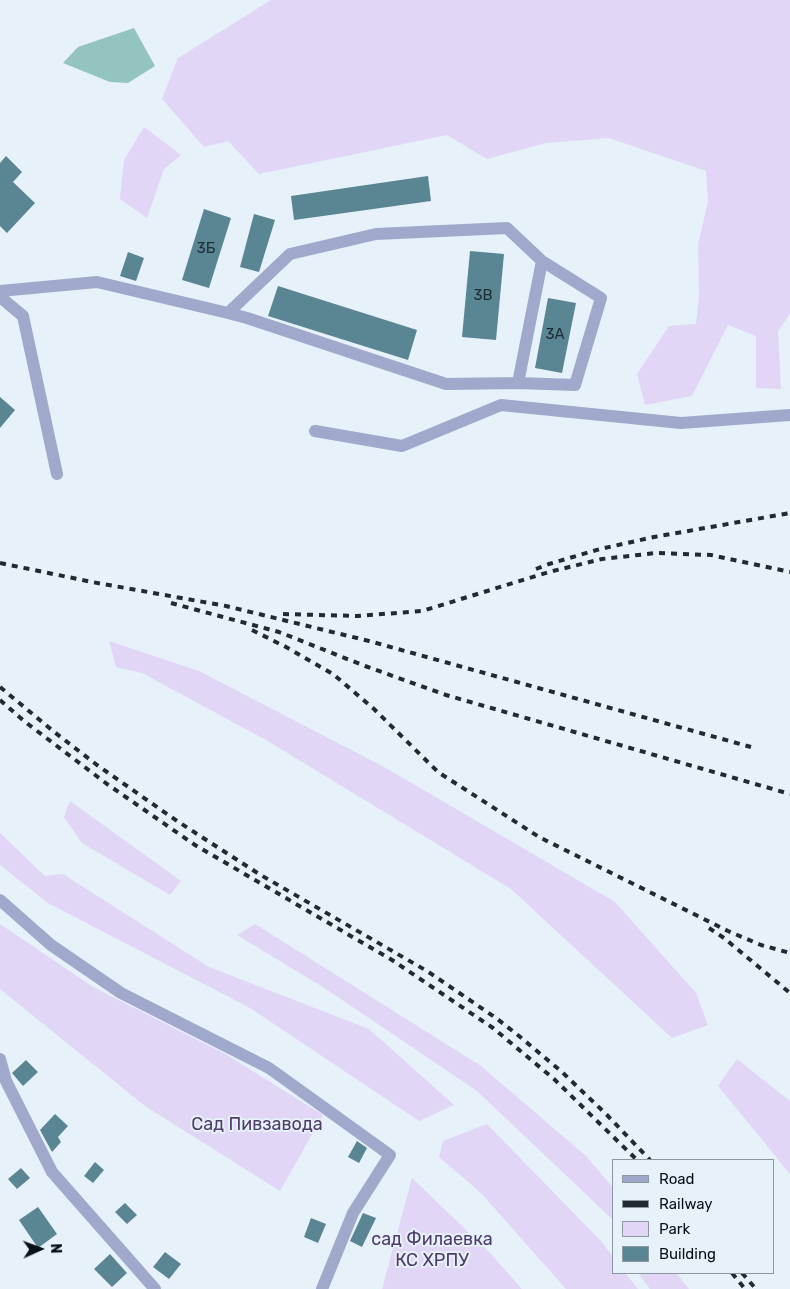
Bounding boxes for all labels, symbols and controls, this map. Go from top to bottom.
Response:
house number: 3Б [197,240,215,258]
house number: 3В [473,287,493,305]
house number: 3А [545,326,565,344]
park label: Сад Пивзавода [191,1114,323,1136]
legend [612,1159,775,1274]
text: Road [659,1170,695,1188]
text: Railway [659,1195,713,1213]
text: Park [659,1220,690,1238]
north arrow [15,1224,65,1274]
park label: сад Филаевка КС ХРПУ [371,1229,493,1272]
text: N [47,1243,64,1254]
text: Building [659,1245,716,1263]

